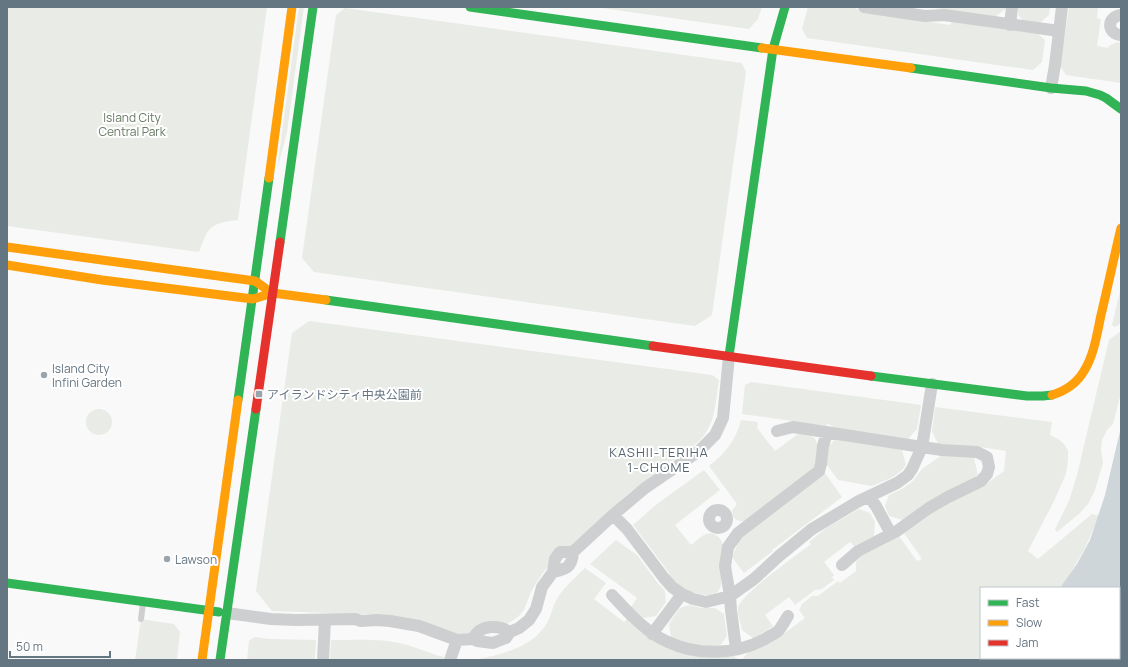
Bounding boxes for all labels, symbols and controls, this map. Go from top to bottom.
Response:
park label: Island City Central Park [98,109,167,140]
place label: Island City Infini Garden [52,360,122,391]
marker: Island City Infini Garden [39,370,49,380]
place label: アイランドシティ中央公園前 [267,386,422,403]
marker: アイランドシティ中央公園前 [254,389,264,399]
district label: KASHII-TERIHA 1-CHOME [609,443,709,476]
place label: Lawson [175,551,217,568]
marker: Lawson [162,554,172,564]
legend [980,587,1120,659]
text: Fast [1016,594,1040,611]
text: Slow [1016,614,1042,631]
scale bar [10,633,110,659]
text: Jam [1016,634,1038,651]
text: 50 m [16,638,43,655]

